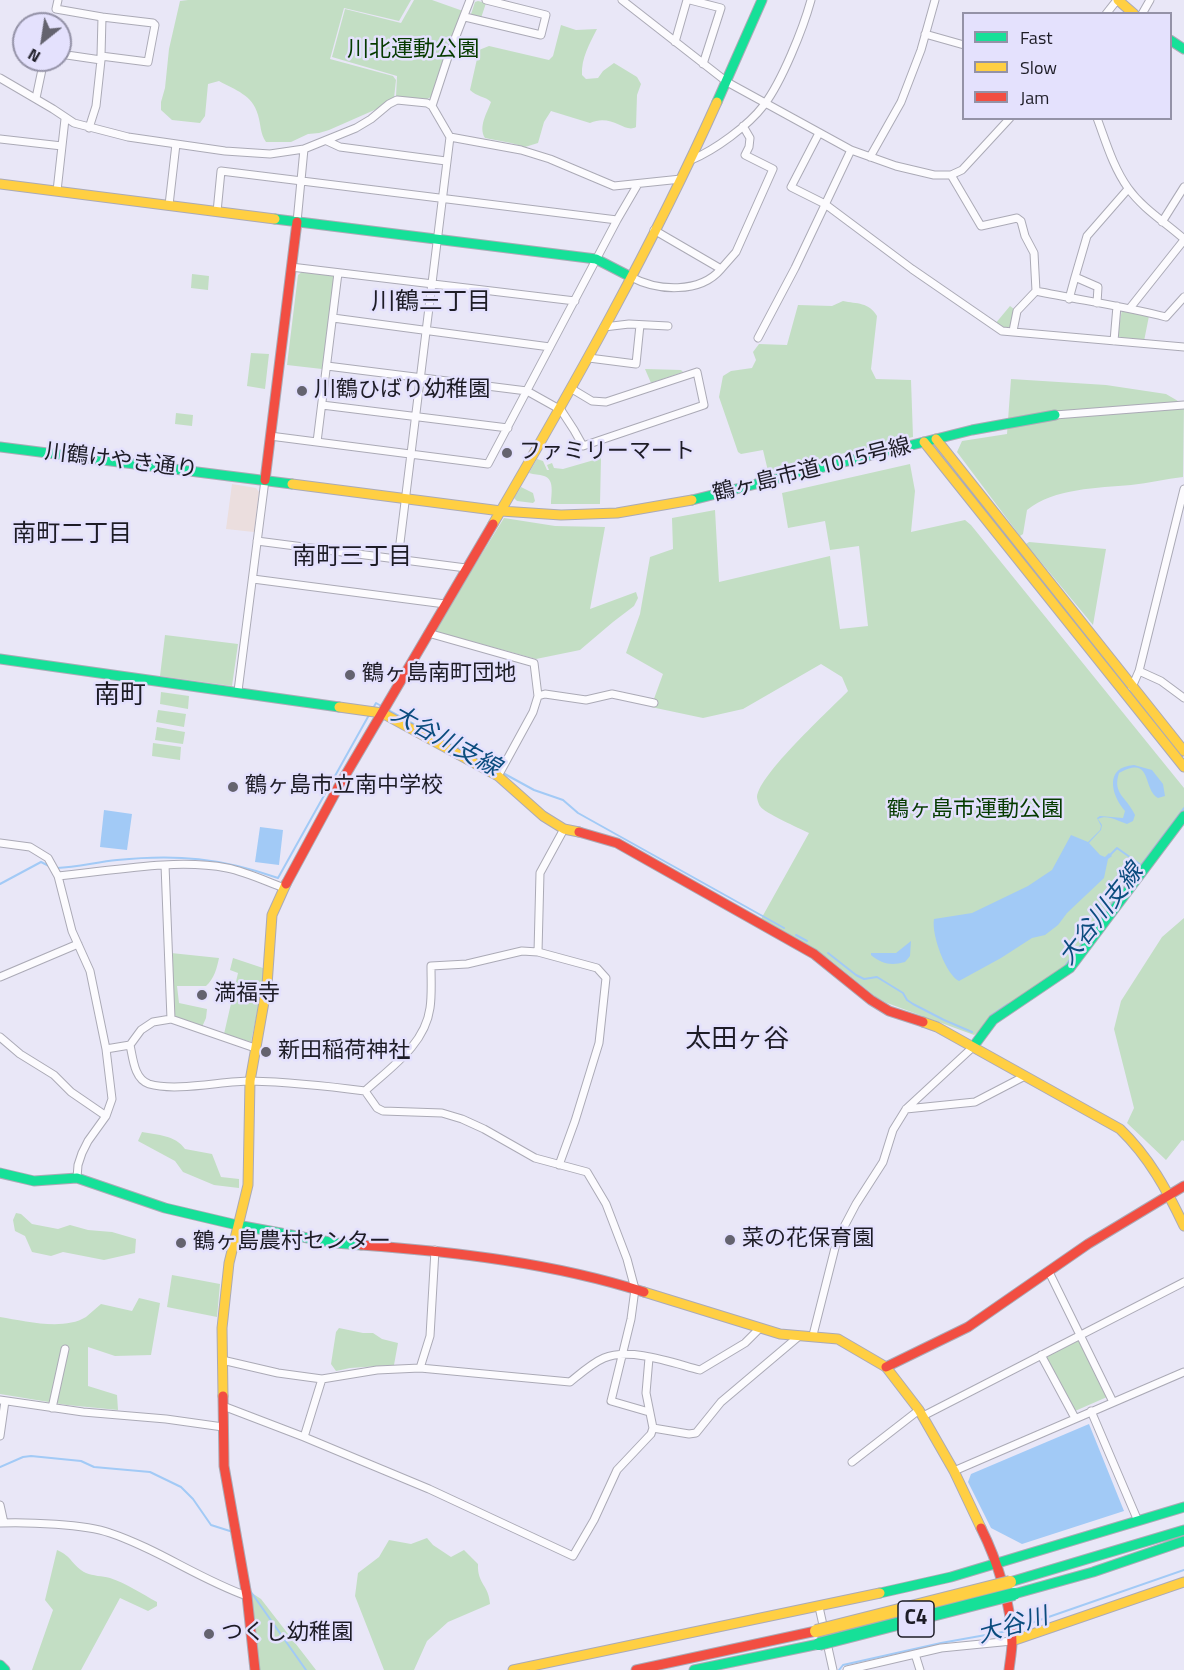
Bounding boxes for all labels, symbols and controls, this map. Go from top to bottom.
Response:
north arrow [12,12,72,72]
legend [962,12,1172,120]
text: Fast [1020,24,1053,51]
park label: 川北運動公園 [347,38,479,64]
text: N [23,43,45,69]
text: Slow [1020,54,1057,81]
text: Jam [1020,84,1049,111]
district label: 川鶴三丁目 [371,289,491,317]
place label: 川鶴ひばり幼稚園 [314,378,490,404]
marker: 川鶴ひばり幼稚園 [295,384,309,398]
street label: 鶴ヶ島市道1015号線 [710,434,914,508]
street label: 川鶴けやき通り [43,440,199,484]
place label: ファミリーマート [519,440,695,466]
marker: ファミリーマート [500,446,514,460]
district label: 南町二丁目 [12,521,132,549]
district label: 南町三丁目 [292,544,412,572]
place label: 鶴ヶ島南町団地 [362,662,516,688]
marker: 鶴ヶ島南町団地 [343,668,357,682]
district label: 南町 [94,681,146,713]
water label: 大谷川支線 [386,700,504,784]
place label: 鶴ヶ島市立南中学校 [245,774,443,800]
marker: 鶴ヶ島市立南中学校 [226,780,240,794]
park label: 鶴ヶ島市運動公園 [887,798,1063,824]
water label: 大谷川支線 [1054,859,1150,971]
place label: 満福寺 [214,982,280,1008]
marker: 満福寺 [195,988,209,1002]
district label: 太田ヶ谷 [685,1025,789,1057]
place label: 新田稲荷神社 [278,1039,410,1065]
marker: 新田稲荷神社 [259,1045,273,1059]
place label: 菜の花保育園 [742,1227,874,1253]
place label: 鶴ヶ島農村センター [193,1230,391,1256]
marker: 菜の花保育園 [723,1233,737,1247]
marker: 鶴ヶ島農村センター [174,1236,188,1250]
road number: C4 [898,1601,934,1637]
water label: 大谷川 [974,1603,1052,1651]
place label: つくし幼稚園 [221,1621,353,1647]
marker: つくし幼稚園 [202,1627,216,1641]

